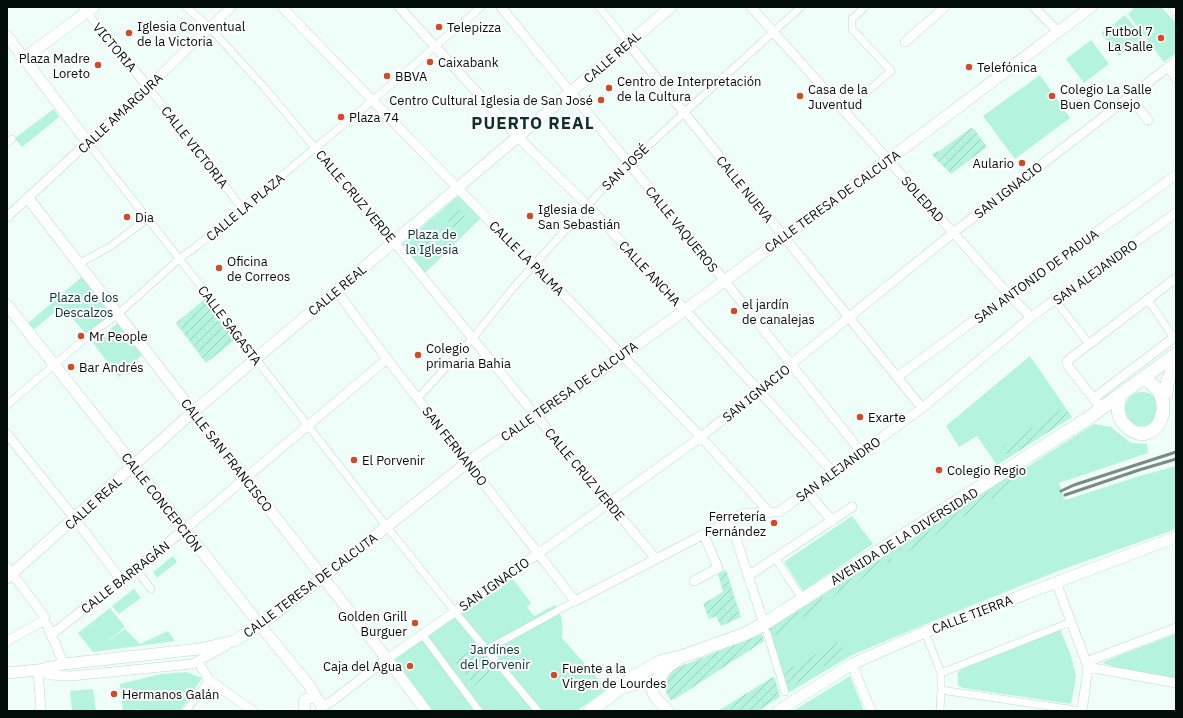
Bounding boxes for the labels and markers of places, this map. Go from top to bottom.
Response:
place label: Iglesia Conventual de la Victoria [137,18,246,50]
place label: Telepizza [447,19,501,36]
marker: Telepizza [434,22,444,32]
place label: Futbol 7 La Salle [1105,23,1153,55]
marker: Iglesia Conventual de la Victoria [124,28,134,38]
marker: Futbol 7 La Salle [1156,33,1166,43]
place label: Plaza Madre Loreto [19,50,90,82]
place label: Caixabank [438,54,499,71]
marker: Caixabank [425,57,435,67]
place label: Telefónica [977,59,1037,76]
marker: Plaza Madre Loreto [93,60,103,70]
marker: Telefónica [964,62,974,72]
place label: BBVA [395,68,428,85]
marker: BBVA [382,71,392,81]
place label: Centro de Interpretación de la Cultura [617,73,761,105]
place label: Casa de la Juventud [808,81,868,113]
place label: Colegio La Salle Buen Consejo [1060,81,1152,113]
marker: Centro de Interpretación de la Cultura [604,83,614,93]
marker: Casa de la Juventud [795,91,805,101]
marker: Colegio La Salle Buen Consejo [1047,91,1057,101]
place label: Centro Cultural Iglesia de San José [389,92,593,109]
marker: Centro Cultural Iglesia de San José [596,95,606,105]
place label: Plaza 74 [349,109,399,126]
marker: Plaza 74 [336,112,346,122]
place label: Aulario [973,155,1014,172]
marker: Aulario [1017,158,1027,168]
place label: Iglesia de San Sebastián [538,201,621,233]
place label: Dia [135,209,154,226]
marker: Iglesia de San Sebastián [525,211,535,221]
marker: Dia [122,212,132,222]
place label: Oficina de Correos [227,253,290,285]
marker: Oficina de Correos [214,263,224,273]
place label: el jardín de canalejas [742,296,815,328]
marker: el jardín de canalejas [729,306,739,316]
place label: Mr People [89,328,148,345]
marker: Mr People [76,331,86,341]
place label: Colegio primaria Bahia [426,340,511,372]
marker: Colegio primaria Bahia [413,350,423,360]
place label: Bar Andrés [79,359,144,376]
marker: Bar Andrés [66,362,76,372]
place label: Exarte [868,409,906,426]
marker: Exarte [855,412,865,422]
place label: El Porvenir [362,452,425,469]
marker: El Porvenir [349,455,359,465]
place label: Colegio Regio [947,462,1026,479]
marker: Colegio Regio [934,465,944,475]
place label: Ferretería Fernández [705,508,766,540]
marker: Ferretería Fernández [769,518,779,528]
place label: Golden Grill Burguer [338,608,407,640]
marker: Golden Grill Burguer [410,618,420,628]
place label: Caja del Agua [323,658,402,675]
place label: Fuente a la Virgen de Lourdes [562,660,667,692]
marker: Caja del Agua [405,661,415,671]
marker: Fuente a la Virgen de Lourdes [549,670,559,680]
place label: Hermanos Galán [122,686,219,703]
marker: Hermanos Galán [109,689,119,699]

